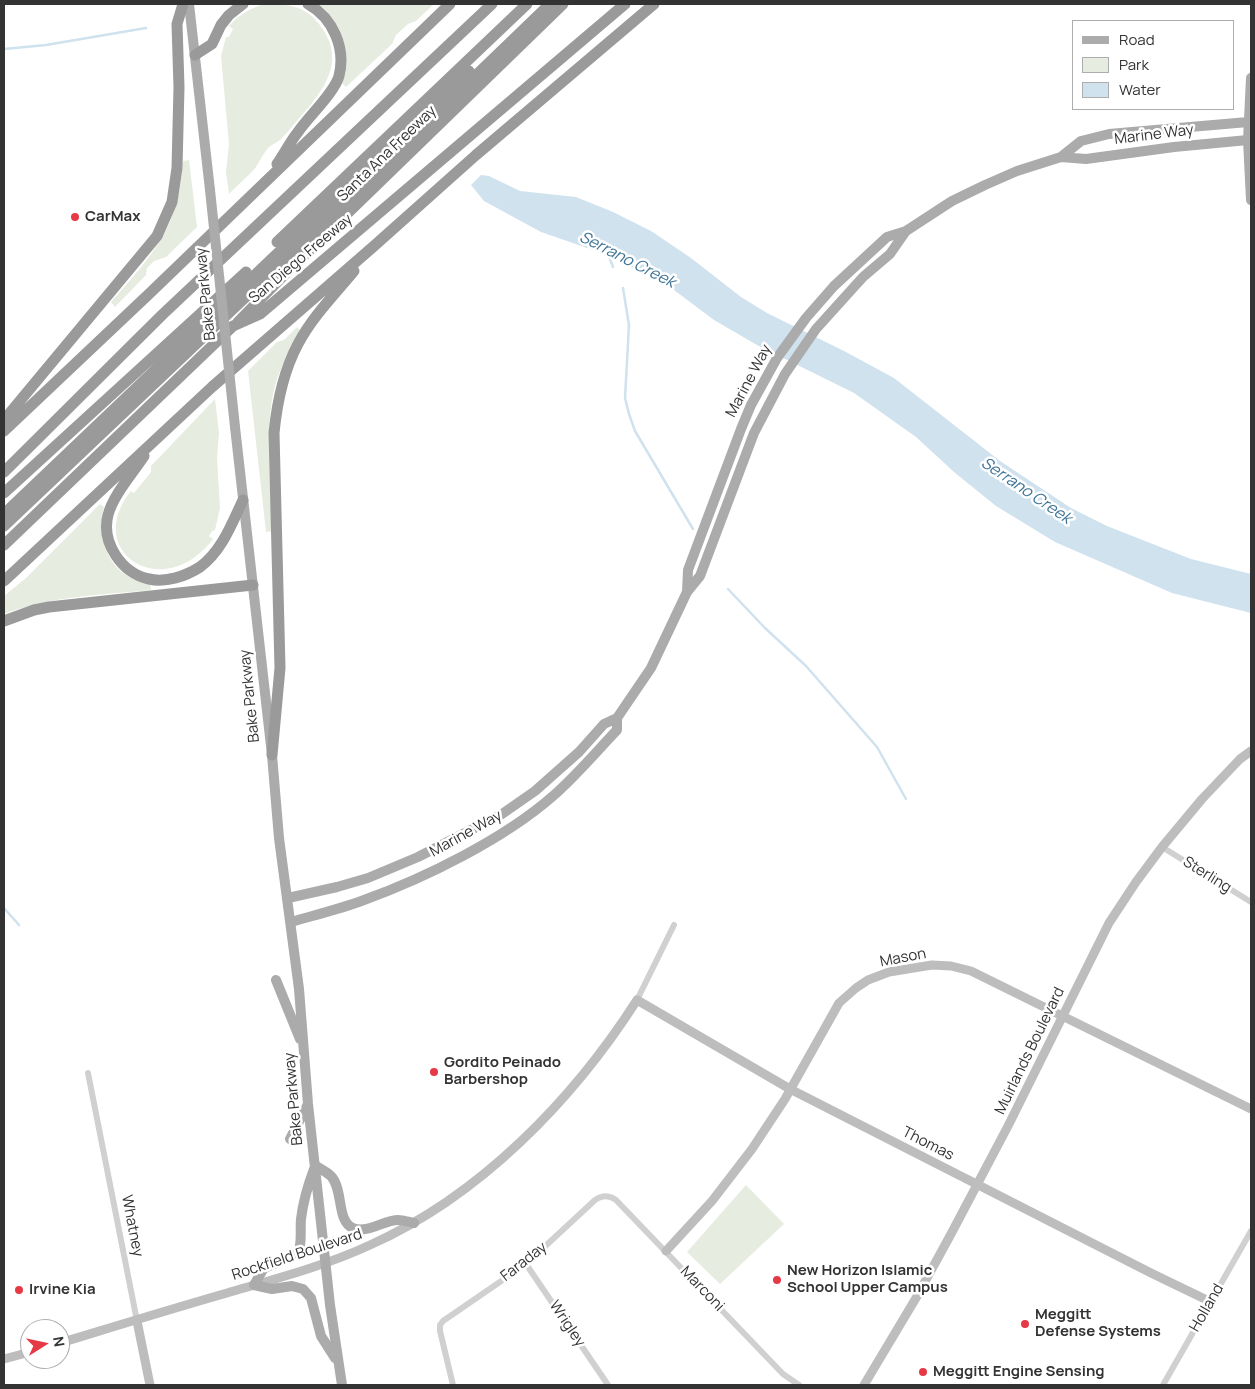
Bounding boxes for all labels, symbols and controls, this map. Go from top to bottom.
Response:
legend [1072,20,1235,110]
text: Road [1119,29,1155,50]
text: Park [1119,54,1149,75]
text: Water [1119,79,1161,100]
street label: Santa Ana Freeway [334,102,440,206]
street label: Marine Way [1113,121,1195,149]
place label: CarMax [85,208,140,226]
street label: San Diego Freeway [246,210,356,308]
marker: CarMax [69,211,81,223]
water label: Serrano Creek [576,228,678,292]
street label: Bake Parkway [192,247,220,341]
street label: Marine Way [722,342,776,420]
water label: Serrano Creek [977,454,1075,528]
street label: Bake Parkway [236,649,264,743]
street label: Marine Way [427,807,505,861]
street label: Sterling [1179,853,1235,897]
street label: Mason [878,945,928,971]
street label: Muirlands Boulevard [991,984,1069,1118]
street label: Bake Parkway [281,1052,307,1146]
place label: Gordito Peinado Barbershop [444,1054,561,1089]
marker: Gordito Peinado Barbershop [428,1066,440,1078]
street label: Thomas [899,1123,957,1165]
street label: Whatney [117,1194,147,1258]
street label: Rockfield Boulevard [230,1225,364,1285]
street label: Faraday [497,1238,551,1286]
place label: New Horizon Islamic School Upper Campus [787,1262,948,1297]
street label: Marconi [676,1263,728,1315]
marker: New Horizon Islamic School Upper Campus [771,1274,783,1286]
place label: Irvine Kia [29,1281,96,1299]
street label: Holland [1186,1281,1228,1335]
marker: Irvine Kia [13,1284,25,1296]
street label: Wrigley [545,1297,589,1351]
place label: Meggitt Defense Systems [1035,1306,1161,1341]
marker: Meggitt Defense Systems [1019,1318,1031,1330]
north arrow [20,1319,70,1369]
text: N [49,1335,70,1348]
place label: Meggitt Engine Sensing [933,1363,1105,1381]
marker: Meggitt Engine Sensing [917,1366,929,1378]

